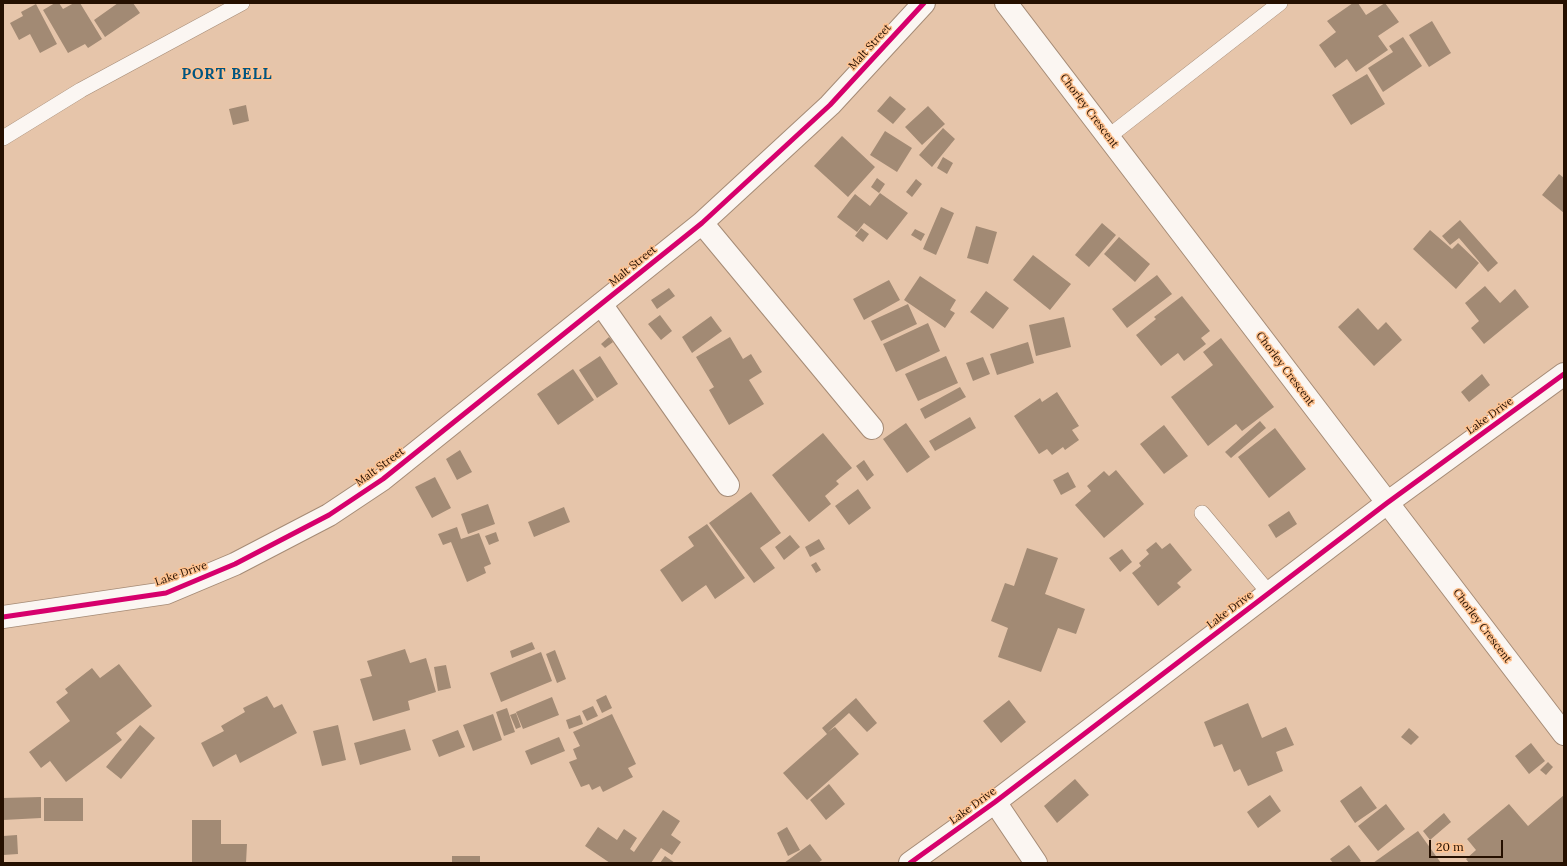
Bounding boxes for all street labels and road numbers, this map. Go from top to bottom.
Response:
street label: Malt Street [846,21,894,73]
street label: Chorley Crescent [1057,71,1121,151]
street label: Malt Street [607,243,659,289]
street label: Chorley Crescent [1253,329,1317,409]
street label: Lake Drive [1464,395,1516,437]
street label: Malt Street [353,445,407,489]
street label: Lake Drive [153,559,209,589]
street label: Chorley Crescent [1450,586,1514,666]
street label: Lake Drive [1204,588,1256,632]
street label: Lake Drive [947,785,999,827]

